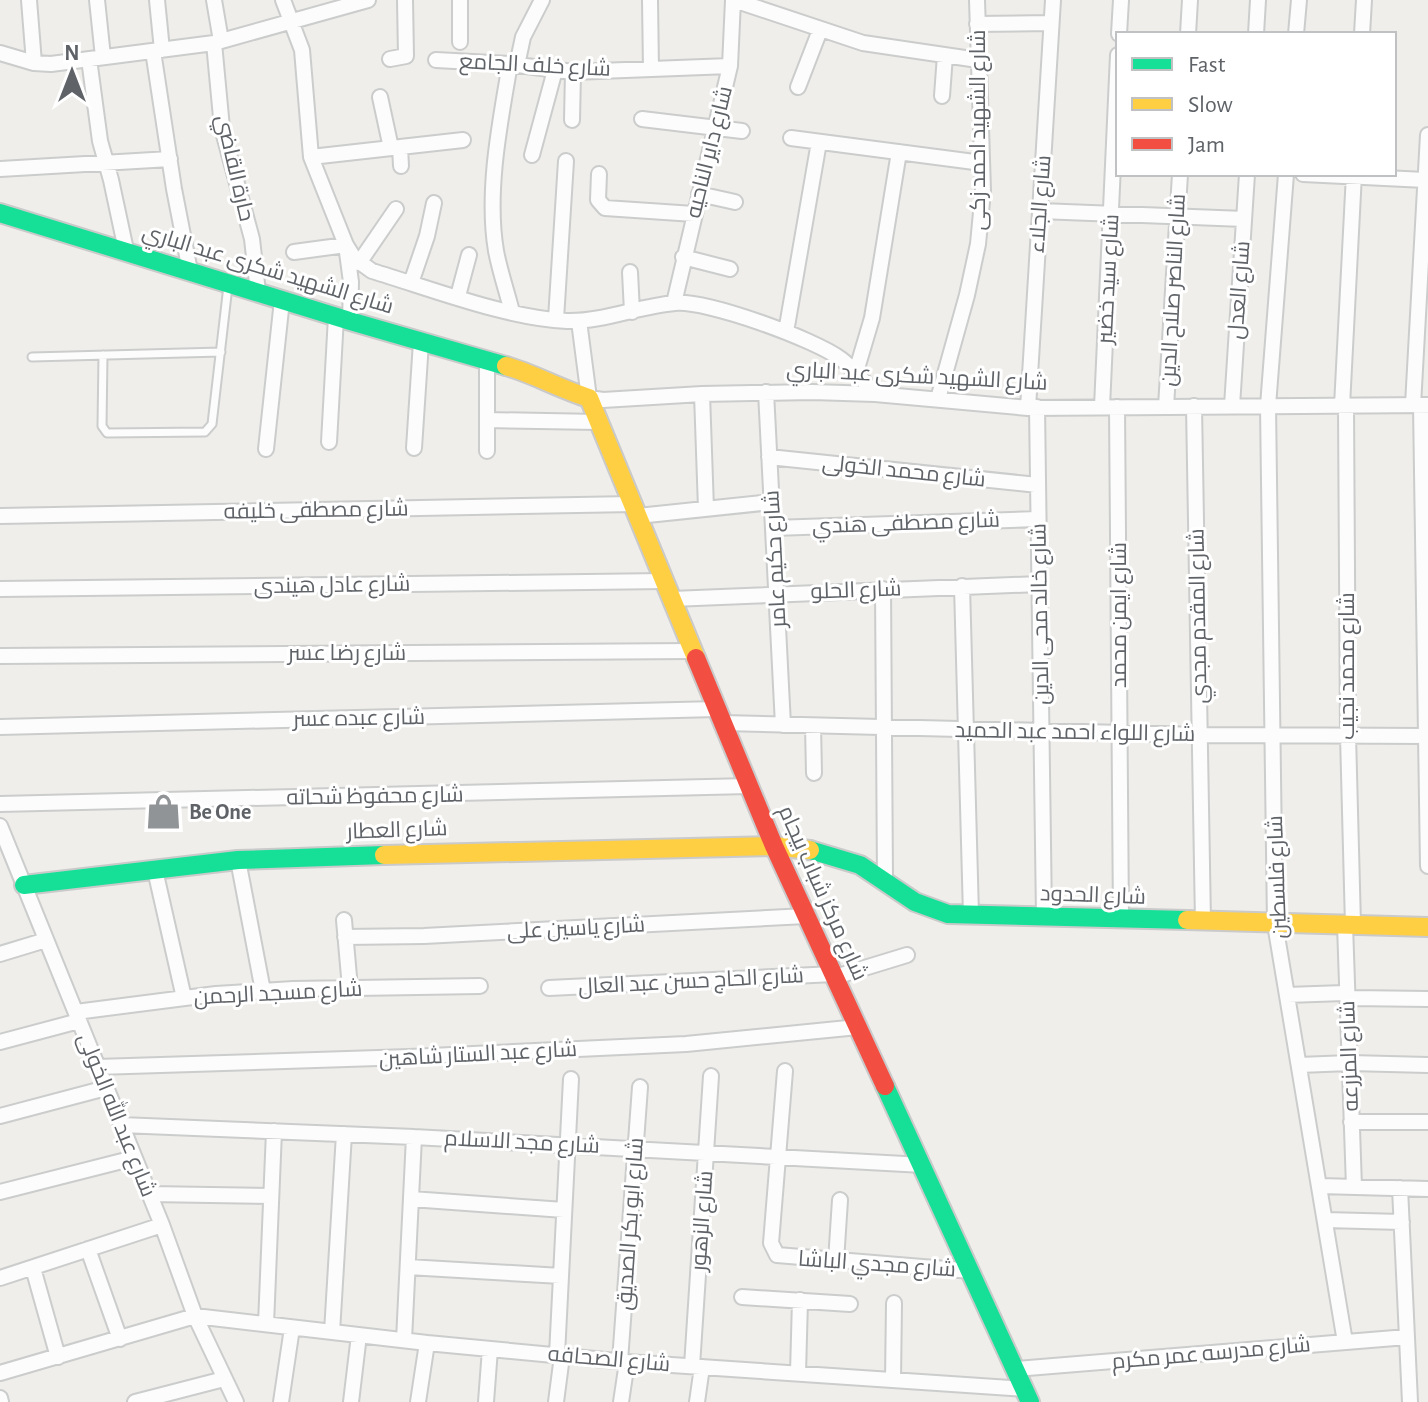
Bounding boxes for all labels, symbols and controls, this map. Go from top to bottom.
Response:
street label: شارع الشهيد احمد زكى [967,30,992,230]
north arrow [32,32,112,112]
legend [1116,32,1396,176]
text: N [64,42,80,64]
street label: شارع خلف الجامع [458,50,611,83]
text: Fast [1188,53,1226,77]
street label: شارع داير الناحيه [682,84,739,221]
text: Slow [1188,93,1233,117]
street label: حارة القاضي [207,113,258,224]
text: Jam [1188,133,1225,157]
street label: شارع الجلاء [1026,154,1057,254]
street label: شارع الناصر صلاح الدين [1157,193,1192,387]
street label: شارع سيد خضير [1093,213,1125,347]
street label: شارع الشهيد شكرى عبد الباري [138,220,396,323]
street label: شارع العدل [1225,240,1256,340]
street label: شارع الشهيد شكرى عبد الباري [786,358,1048,399]
street label: شارع محمد الخولى [821,451,987,494]
street label: شارع حكيم عامر [760,489,794,630]
street label: شارع مصطفى خليفه [223,497,409,526]
street label: شارع مصطفى هندي [812,509,1001,542]
street label: شارع خالد محى الدين [1027,523,1056,705]
street label: شارع المقدم مجدي [1185,528,1216,704]
street label: شارع ايمن محمد [1108,542,1133,688]
street label: شارع عادل هيندى [254,573,411,600]
street label: شارع الحلو [810,577,902,606]
street label: شارع محمد نجيب [1336,592,1361,740]
street label: شارع رضا عسر [286,642,406,667]
street label: شارع عبده عسر [291,706,425,733]
street label: شارع اللواء احمد عبد الحميد [954,719,1196,748]
street label: شارع محفوظ شحاته [286,783,464,812]
shop icon: Be One [144,793,182,831]
place label: Be One [189,801,251,823]
street label: شارع مركز شباب بيجام [771,802,871,985]
street label: شارع فلسطين [1264,815,1293,939]
street label: شارع العطار [344,817,448,846]
street label: شارع الحدود [1040,882,1146,911]
street label: شارع ياسين على [506,913,646,946]
street label: شارع الحاج حسن عبد العال [578,964,805,1001]
street label: شارع مسجد الرحمن [193,978,363,1011]
street label: شارع المزرعه [1336,1000,1365,1112]
street label: شارع عبد الله الخولى [71,1029,164,1201]
street label: شارع عبد الستار شاهين [378,1038,578,1073]
street label: شارع مجد الاسلام [443,1127,600,1161]
street label: شارع ابو بكر الصديق [613,1137,650,1311]
street label: شارع الزهور [687,1170,719,1274]
street label: شارع مجدي الباشا [797,1248,957,1285]
street label: شارع مدرسه عمر مكرم [1111,1333,1312,1377]
street label: شارع الصحافه [547,1343,671,1378]

